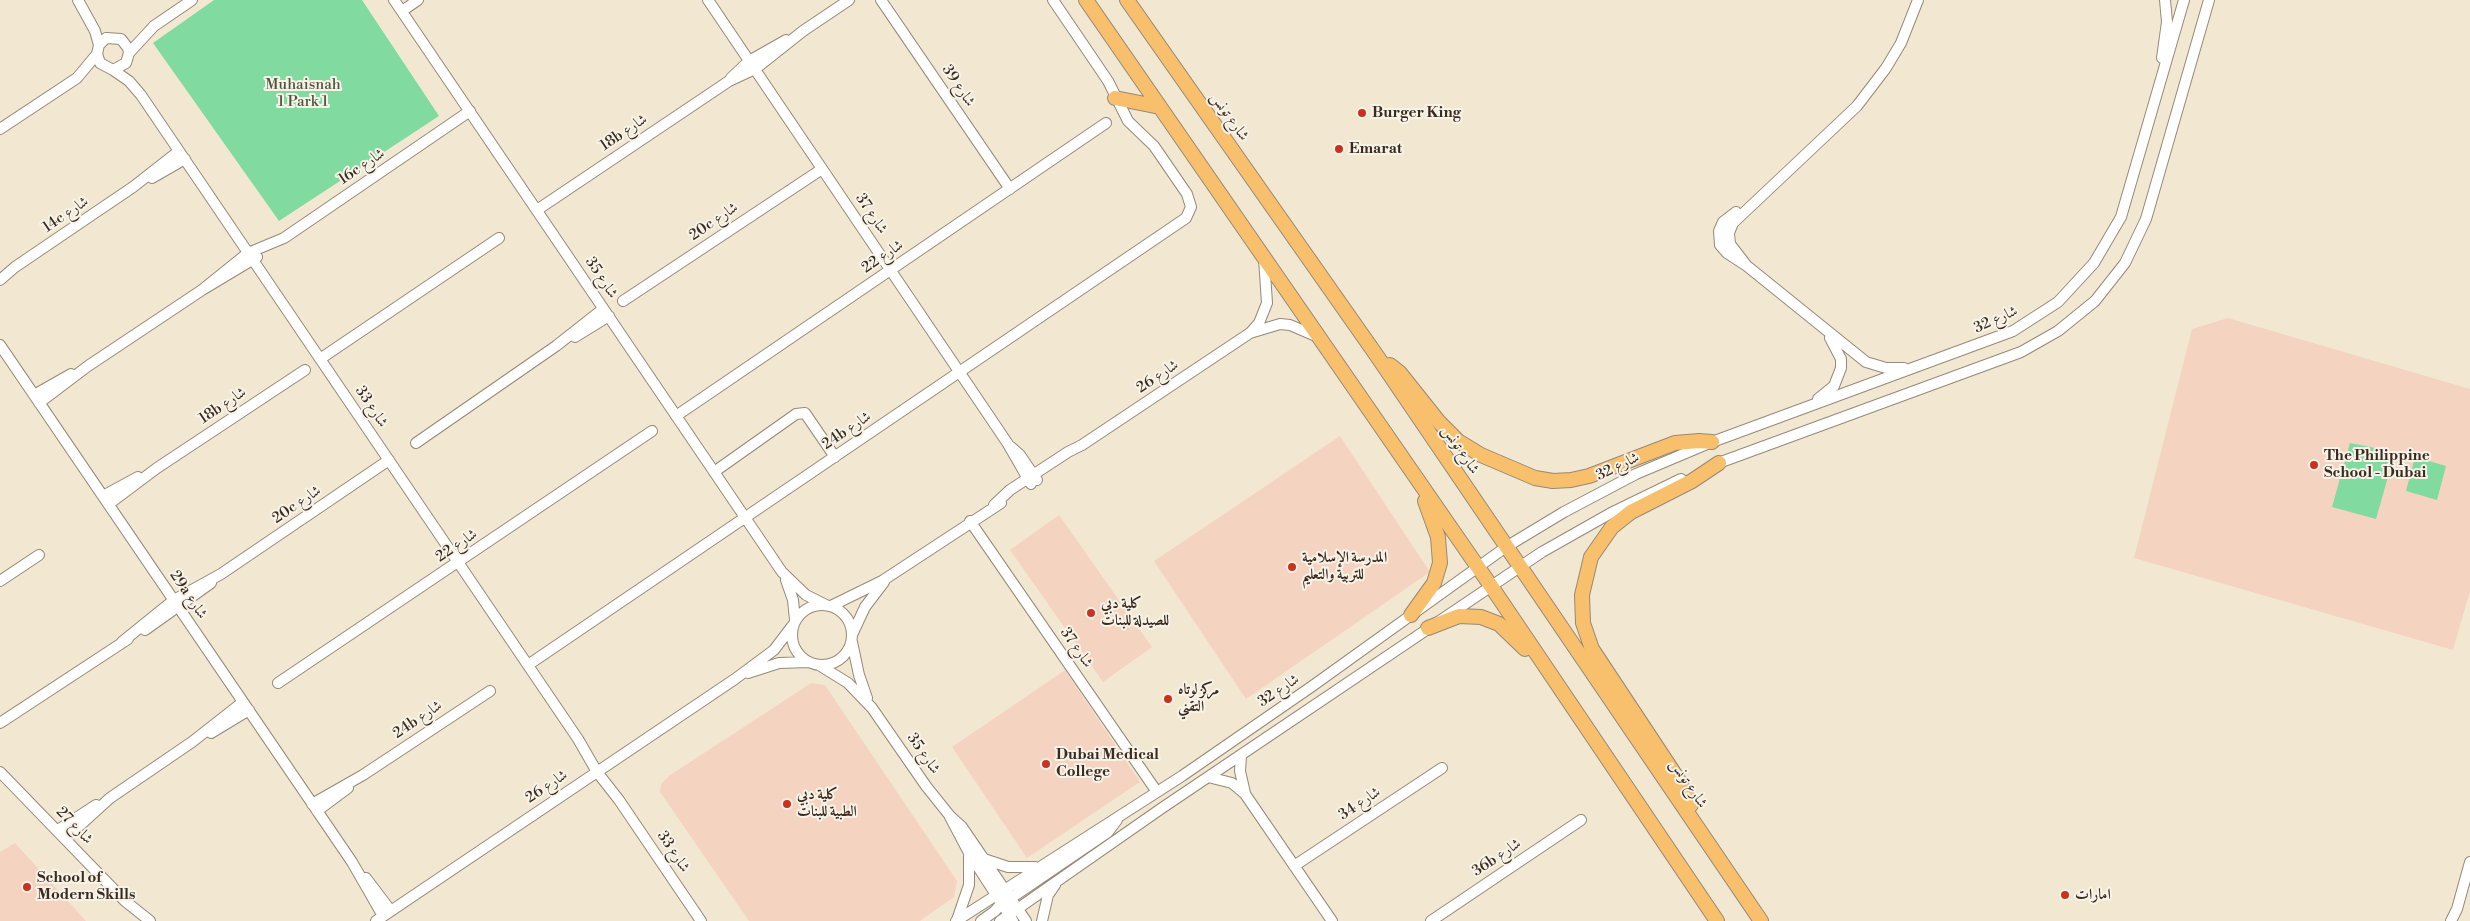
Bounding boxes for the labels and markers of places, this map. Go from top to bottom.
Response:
place label: Burger King [1372,104,1461,122]
marker: Burger King [1356,107,1368,119]
place label: Emarat [1349,140,1402,158]
marker: Emarat [1333,143,1345,155]
place label: The Philippine School - Dubai [2324,447,2430,482]
marker: The Philippine School - Dubai [2308,459,2320,471]
place label: المدرسة الإسلامية للتربية والتعليم [1302,549,1387,584]
marker: المدرسة الإسلامية للتربية والتعليم [1286,561,1298,573]
place label: كلية دبي للصيدلة للبنات [1101,595,1169,630]
marker: كلية دبي للصيدلة للبنات [1085,607,1097,619]
place label: مركز لوتاه التقني [1178,681,1219,716]
marker: مركز لوتاه التقني [1162,693,1174,705]
place label: Dubai Medical College [1056,746,1159,781]
marker: Dubai Medical College [1040,758,1052,770]
place label: كلية دبي الطبية للبنات [797,786,857,821]
marker: كلية دبي الطبية للبنات [781,798,793,810]
place label: School of Modern Skills [37,869,135,904]
marker: School of Modern Skills [21,881,33,893]
place label: امارات [2075,886,2111,904]
marker: امارات [2059,889,2071,901]

